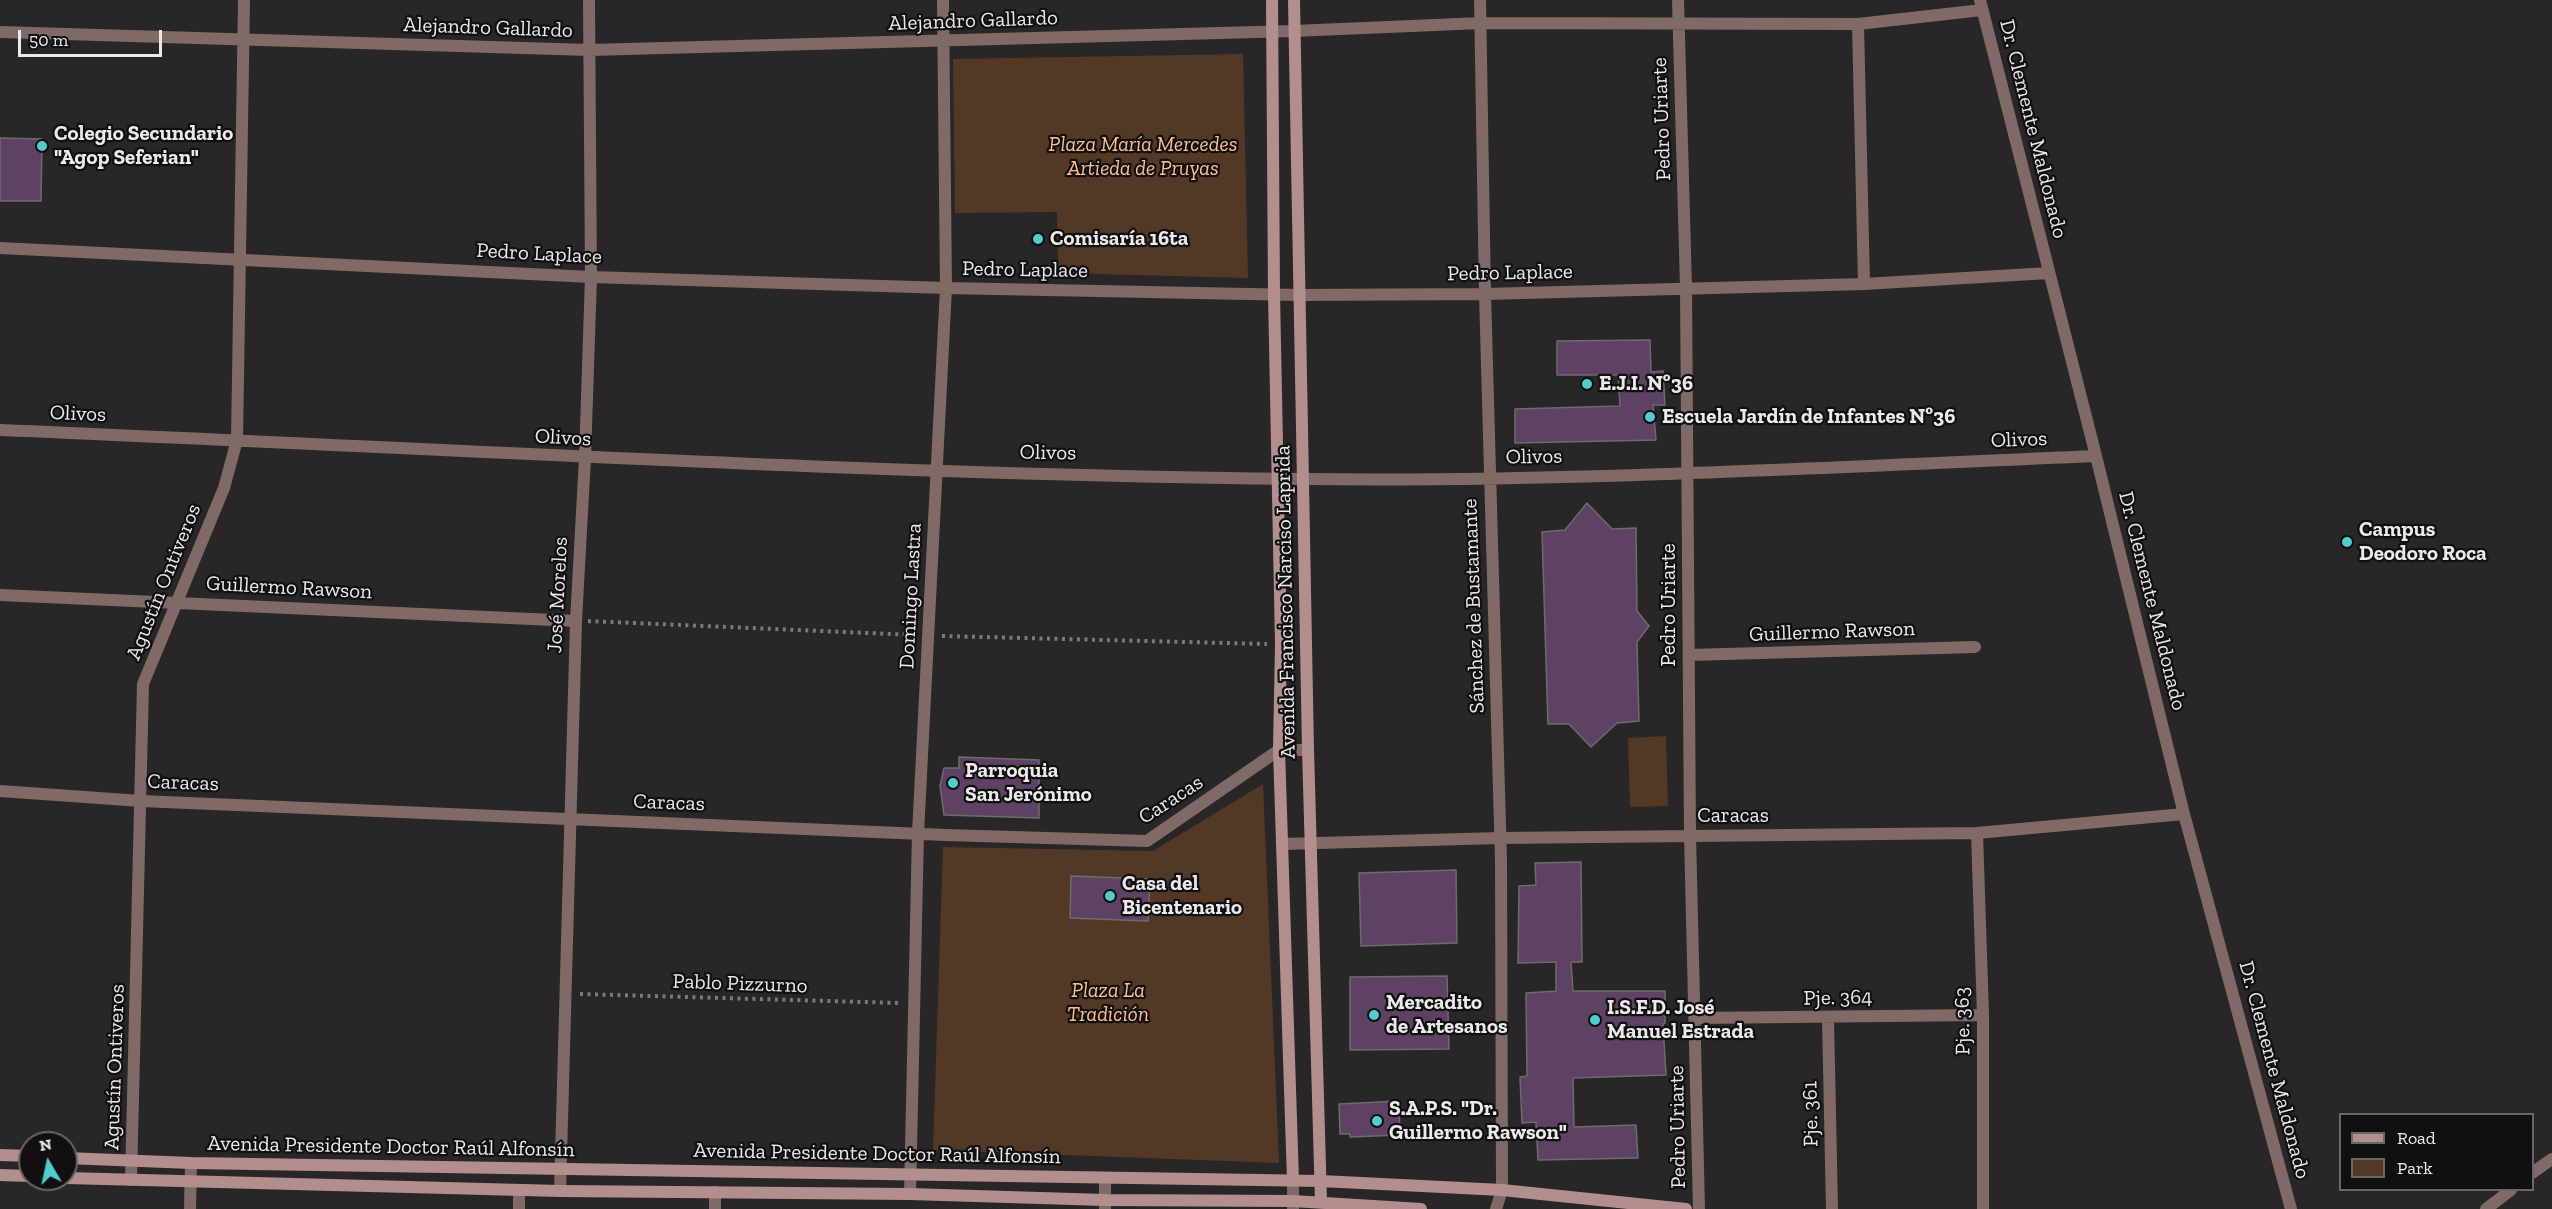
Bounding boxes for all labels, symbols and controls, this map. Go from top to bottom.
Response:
street label: Alejandro Gallardo [888,5,1058,37]
street label: Alejandro Gallardo [403,12,573,44]
street label: Dr. Clemente Maldonado [1994,17,2072,241]
scale bar [21,18,165,56]
text: 50 m [29,29,68,51]
street label: Pedro Uriarte [1647,57,1677,181]
place label: Colegio Secundario "Agop Seferian" [54,121,233,171]
park label: Plaza María Mercedes Artieda de Pruyas [1049,132,1237,182]
marker: Colegio Secundario "Agop Seferian" [35,139,49,153]
place label: Comisaría 16ta [1050,226,1188,252]
marker: Comisaría 16ta [1031,232,1045,246]
street label: Pedro Laplace [476,238,602,270]
street label: Pedro Laplace [962,256,1088,284]
street label: Pedro Laplace [1447,259,1573,287]
place label: E.J.I. Nº36 [1599,371,1693,397]
marker: E.J.I. Nº36 [1580,377,1594,391]
street label: Olivos [49,400,107,428]
place label: Escuela Jardín de Infantes Nº36 [1662,404,1955,430]
marker: Escuela Jardín de Infantes Nº36 [1643,410,1657,424]
street label: Olivos [534,424,592,452]
street label: Olivos [1990,426,2048,454]
street label: Olivos [1020,440,1076,466]
street label: Olivos [1506,444,1562,470]
street label: Avenida Francisco Narciso Laprida [1271,445,1301,759]
street label: Dr. Clemente Maldonado [2113,489,2191,713]
street label: Sánchez de Bustamante [1458,498,1490,714]
street label: Agustín Ontiveros [121,500,207,664]
place label: Campus Deodoro Roca [2359,517,2487,567]
street label: Domingo Lastra [895,522,927,670]
marker: Campus Deodoro Roca [2340,535,2354,549]
street label: José Morelos [542,536,574,654]
street label: Pedro Uriarte [1656,543,1682,667]
street label: Guillermo Rawson [205,571,373,605]
street label: Guillermo Rawson [1748,617,1916,647]
place label: Parroquia San Jerónimo [965,758,1092,808]
street label: Caracas [147,769,219,797]
street label: Caracas [1134,770,1208,830]
marker: Parroquia San Jerónimo [946,776,960,790]
street label: Caracas [633,789,705,817]
street label: Caracas [1697,803,1769,829]
place label: Casa del Bicentenario [1122,871,1242,921]
marker: Casa del Bicentenario [1103,889,1117,903]
street label: Dr. Clemente Maldonado [2233,958,2315,1182]
street label: Pablo Pizzurno [672,969,808,999]
park label: Plaza La Tradición [1067,978,1149,1028]
street label: Agustín Ontiveros [100,984,130,1150]
street label: Pje. 364 [1803,985,1873,1011]
street label: Pje. 363 [1950,987,1976,1055]
place label: Mercadito de Artesanos [1386,990,1508,1040]
place label: I.S.F.D. José Manuel Estrada [1607,995,1754,1045]
marker: Mercadito de Artesanos [1367,1008,1381,1022]
marker: I.S.F.D. José Manuel Estrada [1588,1013,1602,1027]
street label: Pedro Uriarte [1664,1065,1692,1189]
street label: Pje. 361 [1798,1081,1824,1147]
place label: S.A.P.S. "Dr. Guillermo Rawson" [1389,1096,1567,1146]
legend [2339,1113,2534,1191]
marker: S.A.P.S. "Dr. Guillermo Rawson" [1370,1114,1384,1128]
text: Road [2397,1127,2436,1149]
north arrow [18,1131,78,1191]
street label: Avenida Presidente Doctor Raúl Alfonsín [207,1131,575,1163]
text: N [38,1134,53,1155]
street label: Avenida Presidente Doctor Raúl Alfonsín [693,1138,1061,1170]
text: Park [2397,1157,2433,1179]

